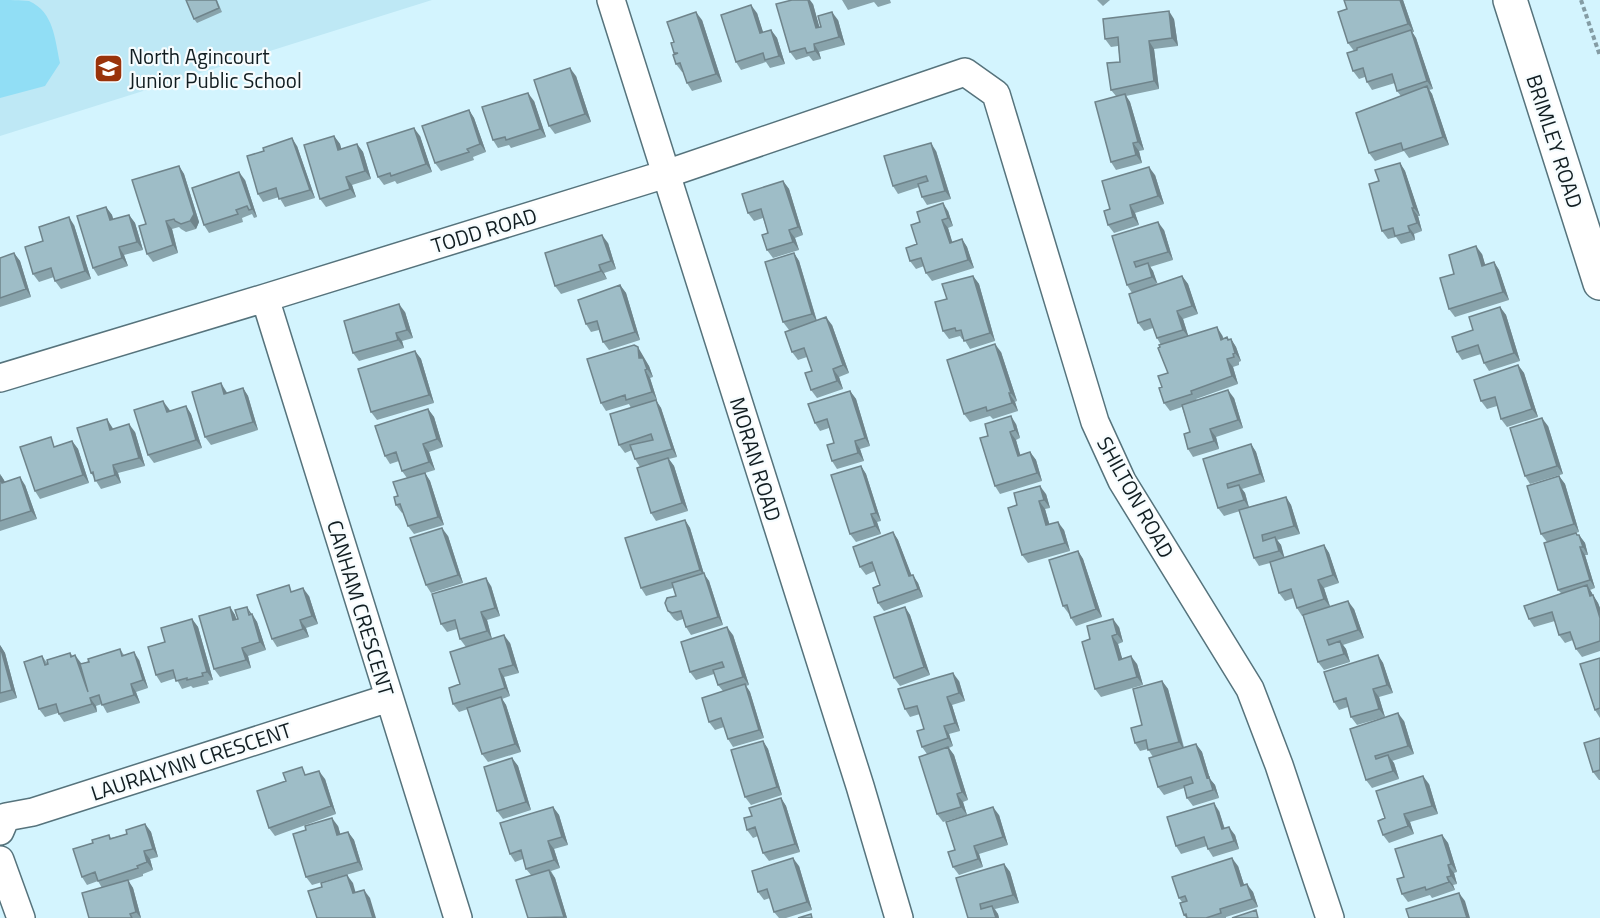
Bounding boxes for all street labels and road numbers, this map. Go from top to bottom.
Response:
street label: BRIMLEY ROAD [1518,70,1592,212]
street label: TODD ROAD [427,199,541,261]
street label: MORAN ROAD [722,393,790,525]
street label: SHILTON ROAD [1089,430,1183,564]
street label: CANHAM CRESCENT [319,516,403,700]
street label: LAURALYNN CRESCENT [87,713,295,809]

